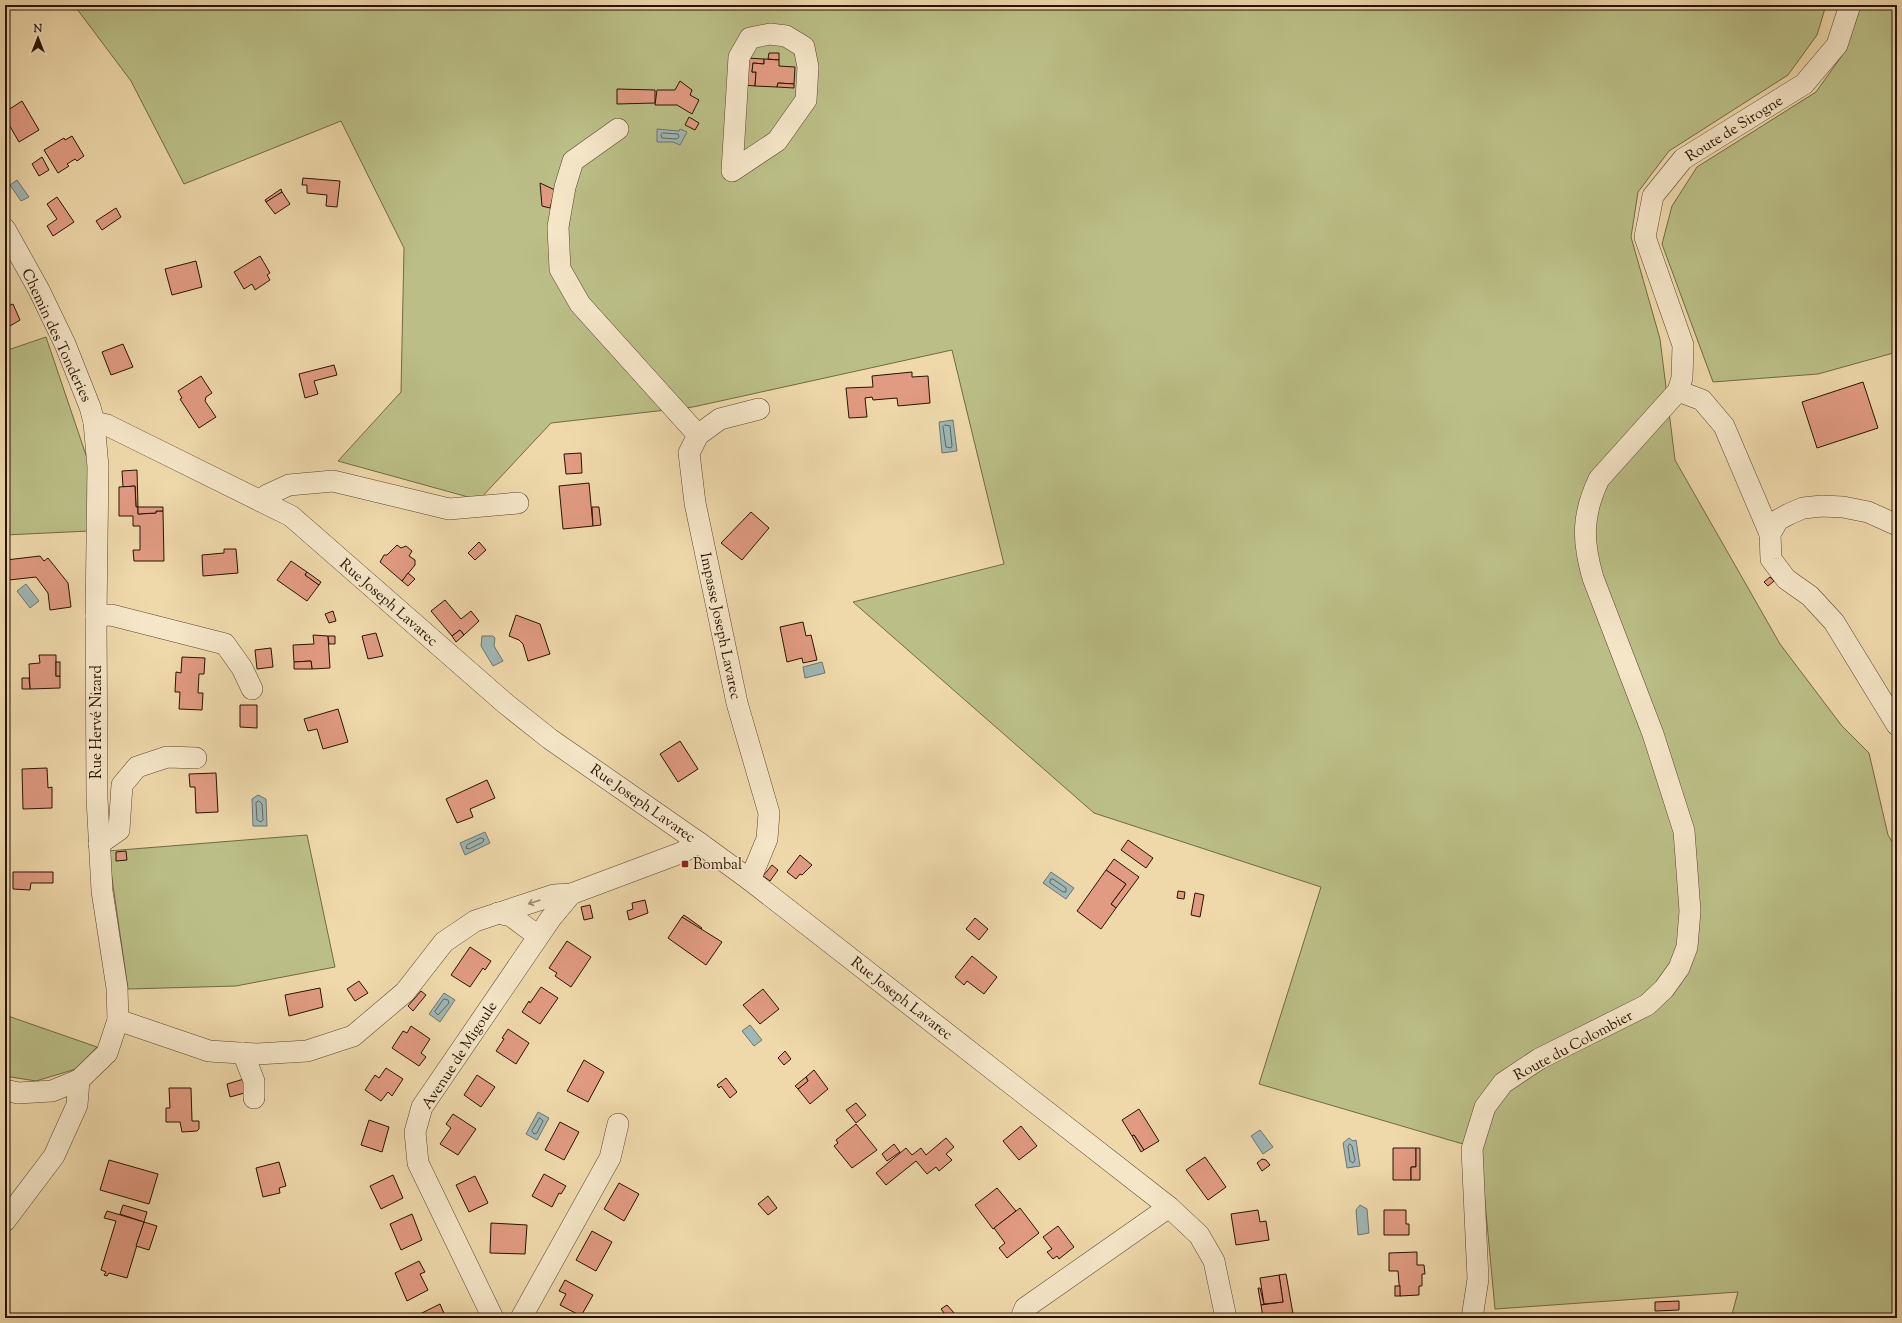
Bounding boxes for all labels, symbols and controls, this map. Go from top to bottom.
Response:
north arrow [18,18,58,58]
text: N [33,21,43,37]
street label: Route de Sirogne [1682,91,1787,168]
street label: Chemin des Tonderies [15,265,96,406]
street label: Impasse Joseph Lavarec [694,551,745,702]
street label: Rue Joseph Lavarec [334,554,442,652]
street label: Rue Hervé Nizard [87,665,108,779]
street label: Rue Joseph Lavarec [585,760,699,849]
place label: Bombal [693,855,742,876]
marker: Bombal [680,859,690,869]
one-way arrow [528,898,540,906]
street label: Rue Joseph Lavarec [846,953,957,1046]
street label: Avenue de Migoule [417,998,503,1114]
street label: Route du Colombier [1511,1006,1637,1087]

